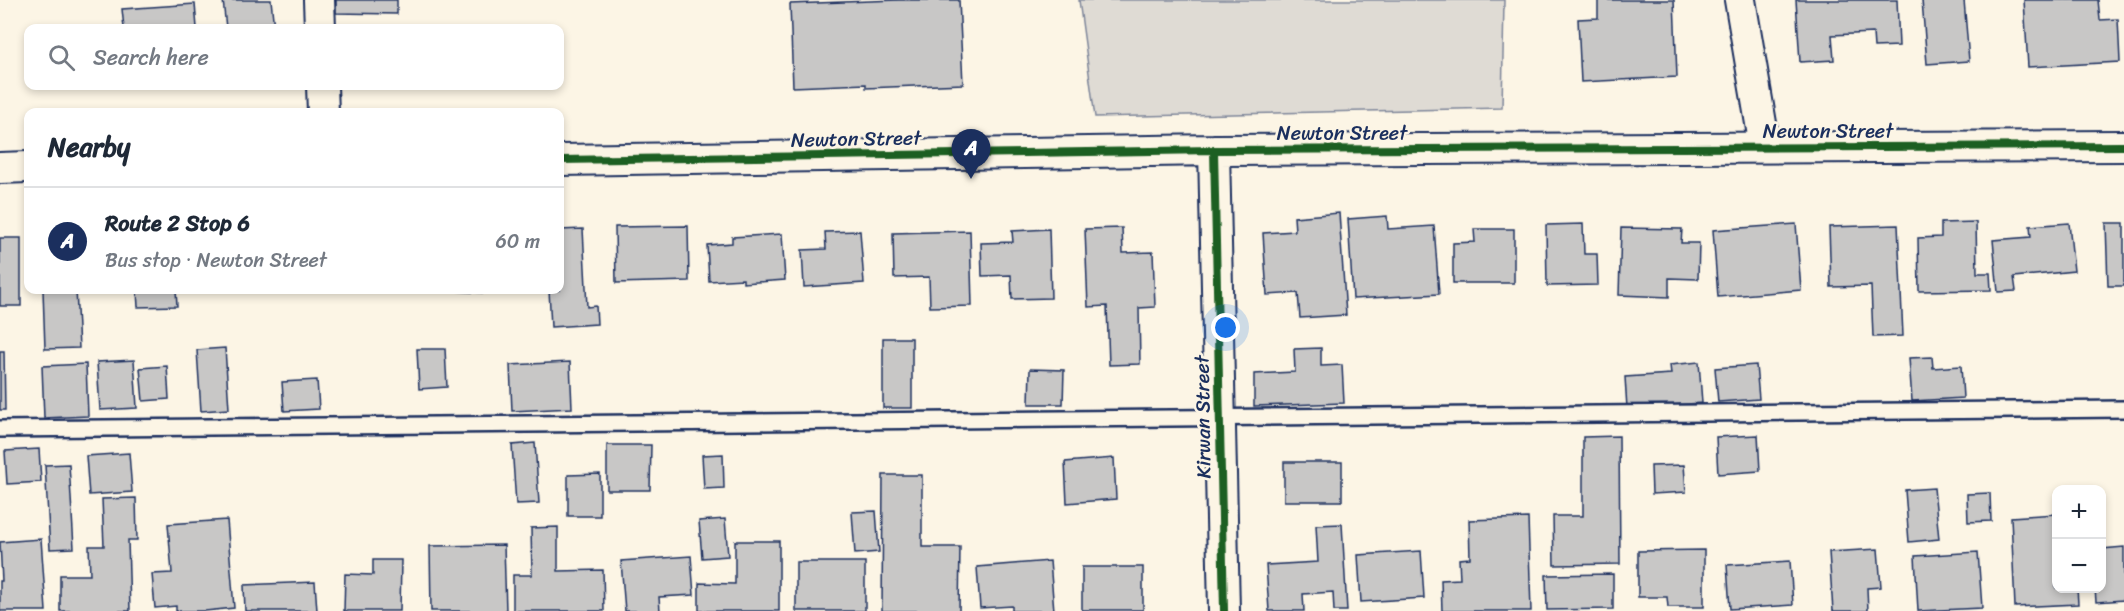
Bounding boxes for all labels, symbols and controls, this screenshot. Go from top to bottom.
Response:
search box [24,24,564,90]
text: Search here [93,38,209,77]
icon: search [45,41,78,74]
street label: Newton Street [1763,114,1894,149]
street label: Newton Street [1277,116,1408,151]
street label: Newton Street [791,120,922,158]
text: Nearby [48,124,130,170]
pin: A [952,130,990,179]
text: Route 2 Stop 6 [105,204,250,243]
text: A [61,224,74,259]
text: 60 m [495,224,540,259]
text: Bus stop · Newton Street [105,243,327,278]
your location [1211,313,1240,342]
street label: Kirwan Street [1184,354,1222,479]
map controls [2052,485,2106,593]
button: + [2052,485,2106,539]
button: − [2052,539,2106,593]

